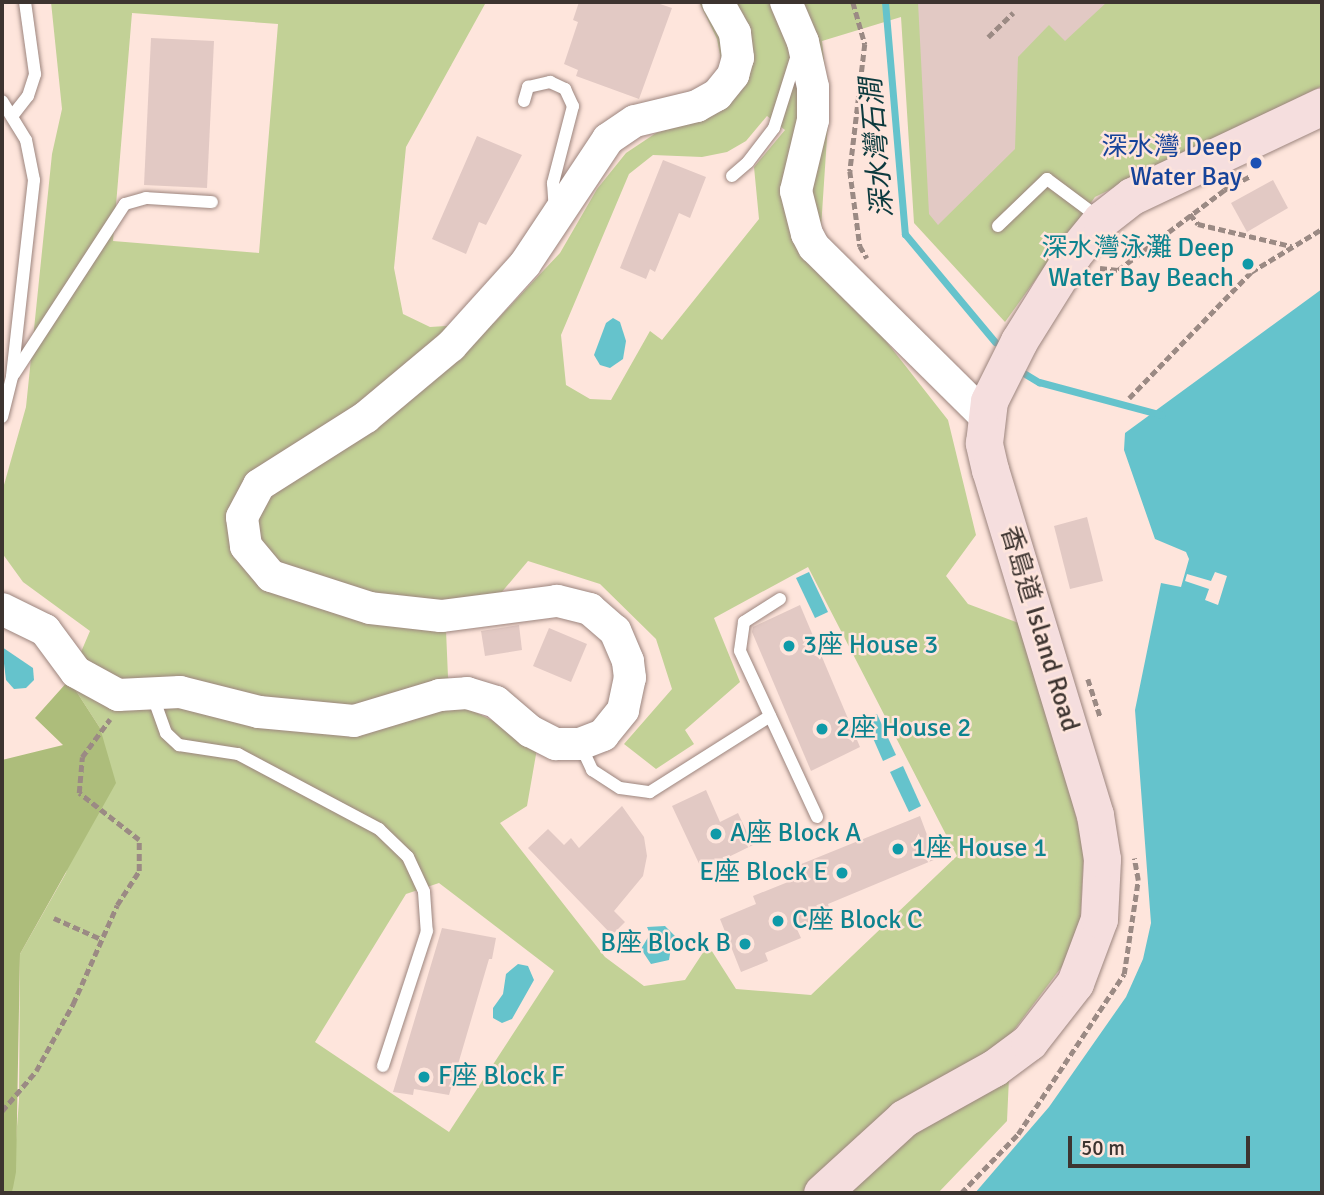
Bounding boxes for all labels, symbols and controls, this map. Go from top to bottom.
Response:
water label: 深水灣石澗 [854,77,900,219]
place label: 深水灣 Deep Water Bay [1102,132,1242,194]
marker: 深水灣 Deep Water Bay [1248,155,1264,171]
place label: 深水灣泳灘 Deep Water Bay Beach [1042,233,1234,294]
marker: 深水灣泳灘 Deep Water Bay Beach [1240,256,1256,272]
street label: 香島道 Island Road [993,523,1085,735]
place label: 3座 House 3 [803,630,938,662]
marker: 3座 House 3 [781,638,797,654]
place label: 2座 House 2 [836,713,971,745]
marker: 2座 House 2 [814,721,830,737]
place label: A座 Block A [730,818,861,850]
marker: A座 Block A [708,826,724,842]
place label: 1座 House 1 [912,833,1047,865]
marker: 1座 House 1 [890,841,906,857]
place label: E座 Block E [699,857,828,889]
marker: E座 Block E [834,865,850,881]
place label: C座 Block C [792,905,923,937]
marker: C座 Block C [770,913,786,929]
place label: B座 Block B [600,928,731,960]
marker: B座 Block B [737,936,753,952]
place label: F座 Block F [438,1061,564,1093]
marker: F座 Block F [416,1069,432,1085]
scale bar [1072,1122,1254,1166]
text: 50 m [1081,1135,1125,1161]

